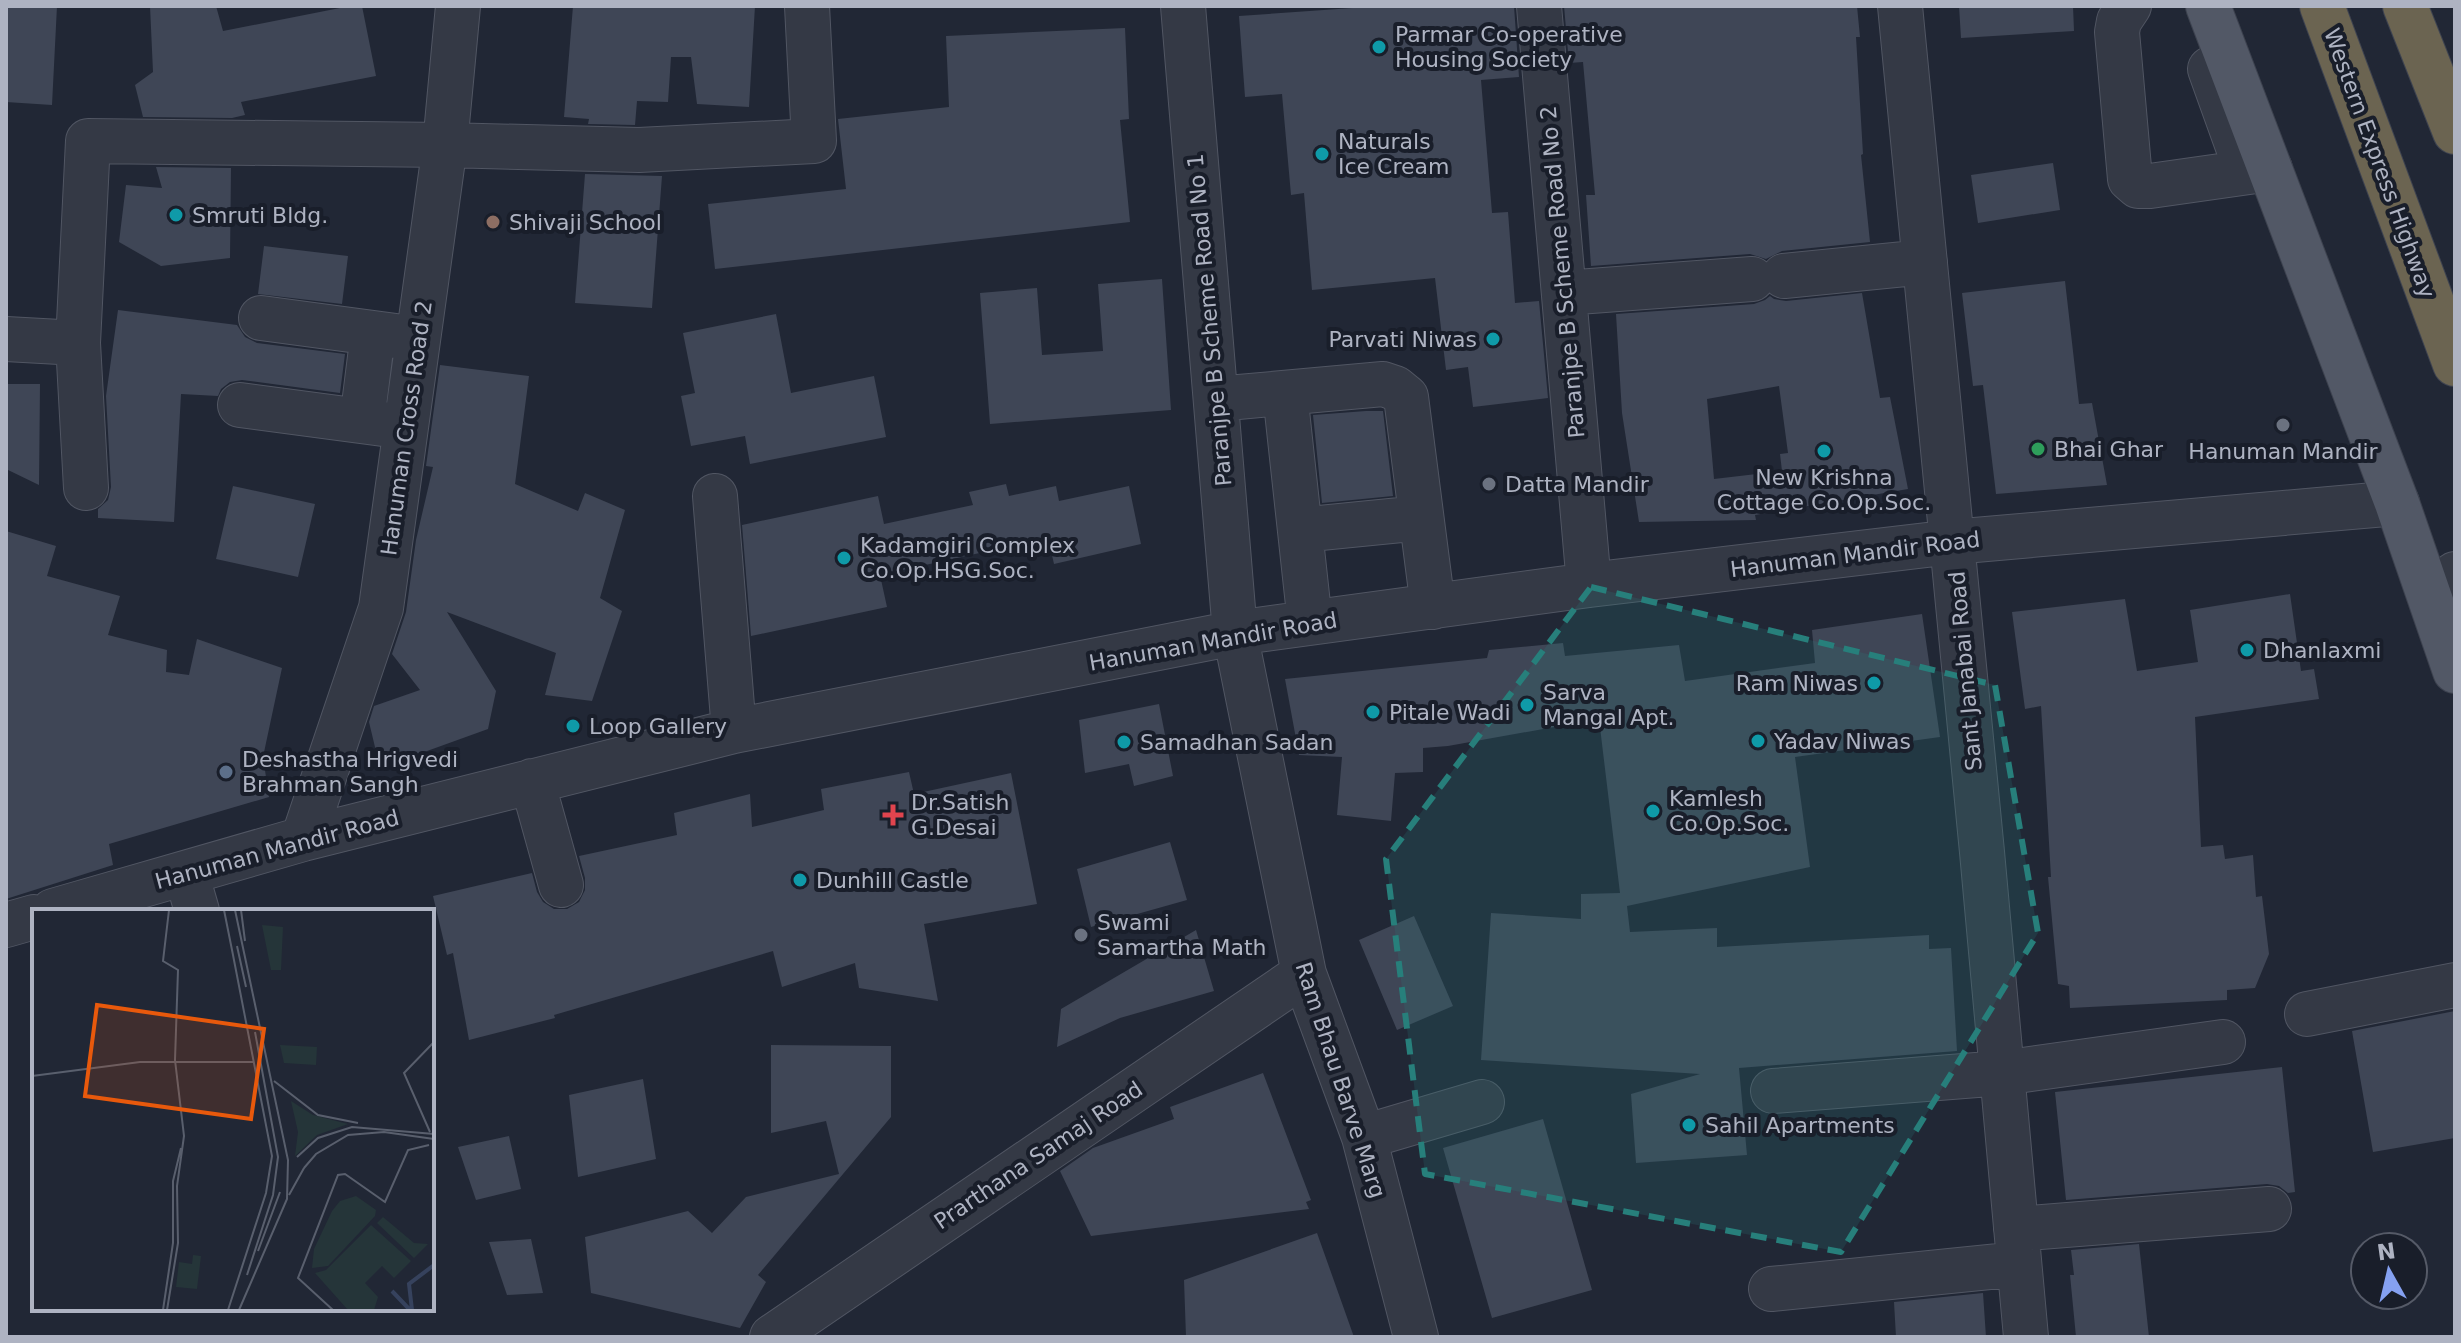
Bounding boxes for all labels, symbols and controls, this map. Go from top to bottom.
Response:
place label: Parmar Co-operative Housing Society [1395,22,1623,72]
street label: Western Express Highway [2319,25,2440,301]
marker: Parmar Co-operative Housing Society [1370,38,1388,56]
street label: Paranjpe B Scheme Road No 2 [1536,105,1589,439]
place label: Naturals Ice Cream [1338,129,1449,179]
marker: Naturals Ice Cream [1313,145,1331,163]
street label: Paranjpe B Scheme Road No 1 [1183,153,1236,487]
place label: Smruti Bldg. [192,203,328,228]
marker: Smruti Bldg. [167,206,185,224]
place label: Shivaji School [509,210,662,235]
marker: Shivaji School [484,213,502,231]
street label: Hanuman Cross Road 2 [376,299,437,557]
place label: Parvati Niwas [1328,327,1477,352]
marker: Parvati Niwas [1484,330,1502,348]
marker: Hanuman Mandir [2274,416,2292,434]
place label: Bhai Ghar [2054,437,2164,462]
place label: Hanuman Mandir [2188,439,2379,464]
marker: Bhai Ghar [2029,440,2047,458]
marker: New Krishna Cottage Co.Op.Soc. [1815,442,1833,460]
place label: New Krishna Cottage Co.Op.Soc. [1717,465,1931,515]
place label: Datta Mandir [1505,472,1650,497]
marker: Datta Mandir [1480,475,1498,493]
street label: Hanuman Mandir Road [1729,527,1981,582]
place label: Kadamgiri Complex Co.Op.HSG.Soc. [860,533,1075,583]
marker: Kadamgiri Complex Co.Op.HSG.Soc. [835,549,853,567]
street label: Sant Janabai Road [1944,570,1987,772]
street label: Hanuman Mandir Road [1087,607,1339,676]
place label: Dhanlaxmi [2263,638,2381,663]
marker: Dhanlaxmi [2238,641,2256,659]
place label: Ram Niwas [1736,671,1858,696]
marker: Ram Niwas [1865,674,1883,692]
place label: Sarva Mangal Apt. [1543,680,1675,730]
marker: Sarva Mangal Apt. [1518,696,1536,714]
place label: Pitale Wadi [1389,700,1511,725]
marker: Pitale Wadi [1364,703,1382,721]
place label: Loop Gallery [589,714,727,739]
marker: Loop Gallery [564,717,582,735]
place label: Yadav Niwas [1773,729,1911,754]
place label: Samadhan Sadan [1140,730,1334,755]
marker: Yadav Niwas [1749,732,1767,750]
marker: Samadhan Sadan [1115,733,1133,751]
place label: Deshastha Hrigvedi Brahman Sangh [242,747,458,797]
marker: Deshastha Hrigvedi Brahman Sangh [217,763,235,781]
place label: Kamlesh Co.Op.Soc. [1669,786,1789,836]
place label: Dr.Satish G.Desai [911,790,1010,840]
marker: Kamlesh Co.Op.Soc. [1644,802,1662,820]
marker: Dr.Satish G.Desai [882,804,904,826]
street label: Hanuman Mandir Road [152,805,402,894]
place label: Dunhill Castle [816,868,969,893]
marker: Dunhill Castle [791,871,809,889]
inset map [32,909,434,1311]
place label: Swami Samartha Math [1097,910,1266,960]
marker: Swami Samartha Math [1072,926,1090,944]
street label: Ram Bhau Barve Marg [1291,959,1390,1201]
street label: Prarthana Samaj Road [929,1076,1147,1234]
place label: Sahil Apartments [1705,1113,1895,1138]
marker: Sahil Apartments [1680,1116,1698,1134]
north arrow [2349,1231,2429,1311]
text: N [2375,1238,2397,1265]

